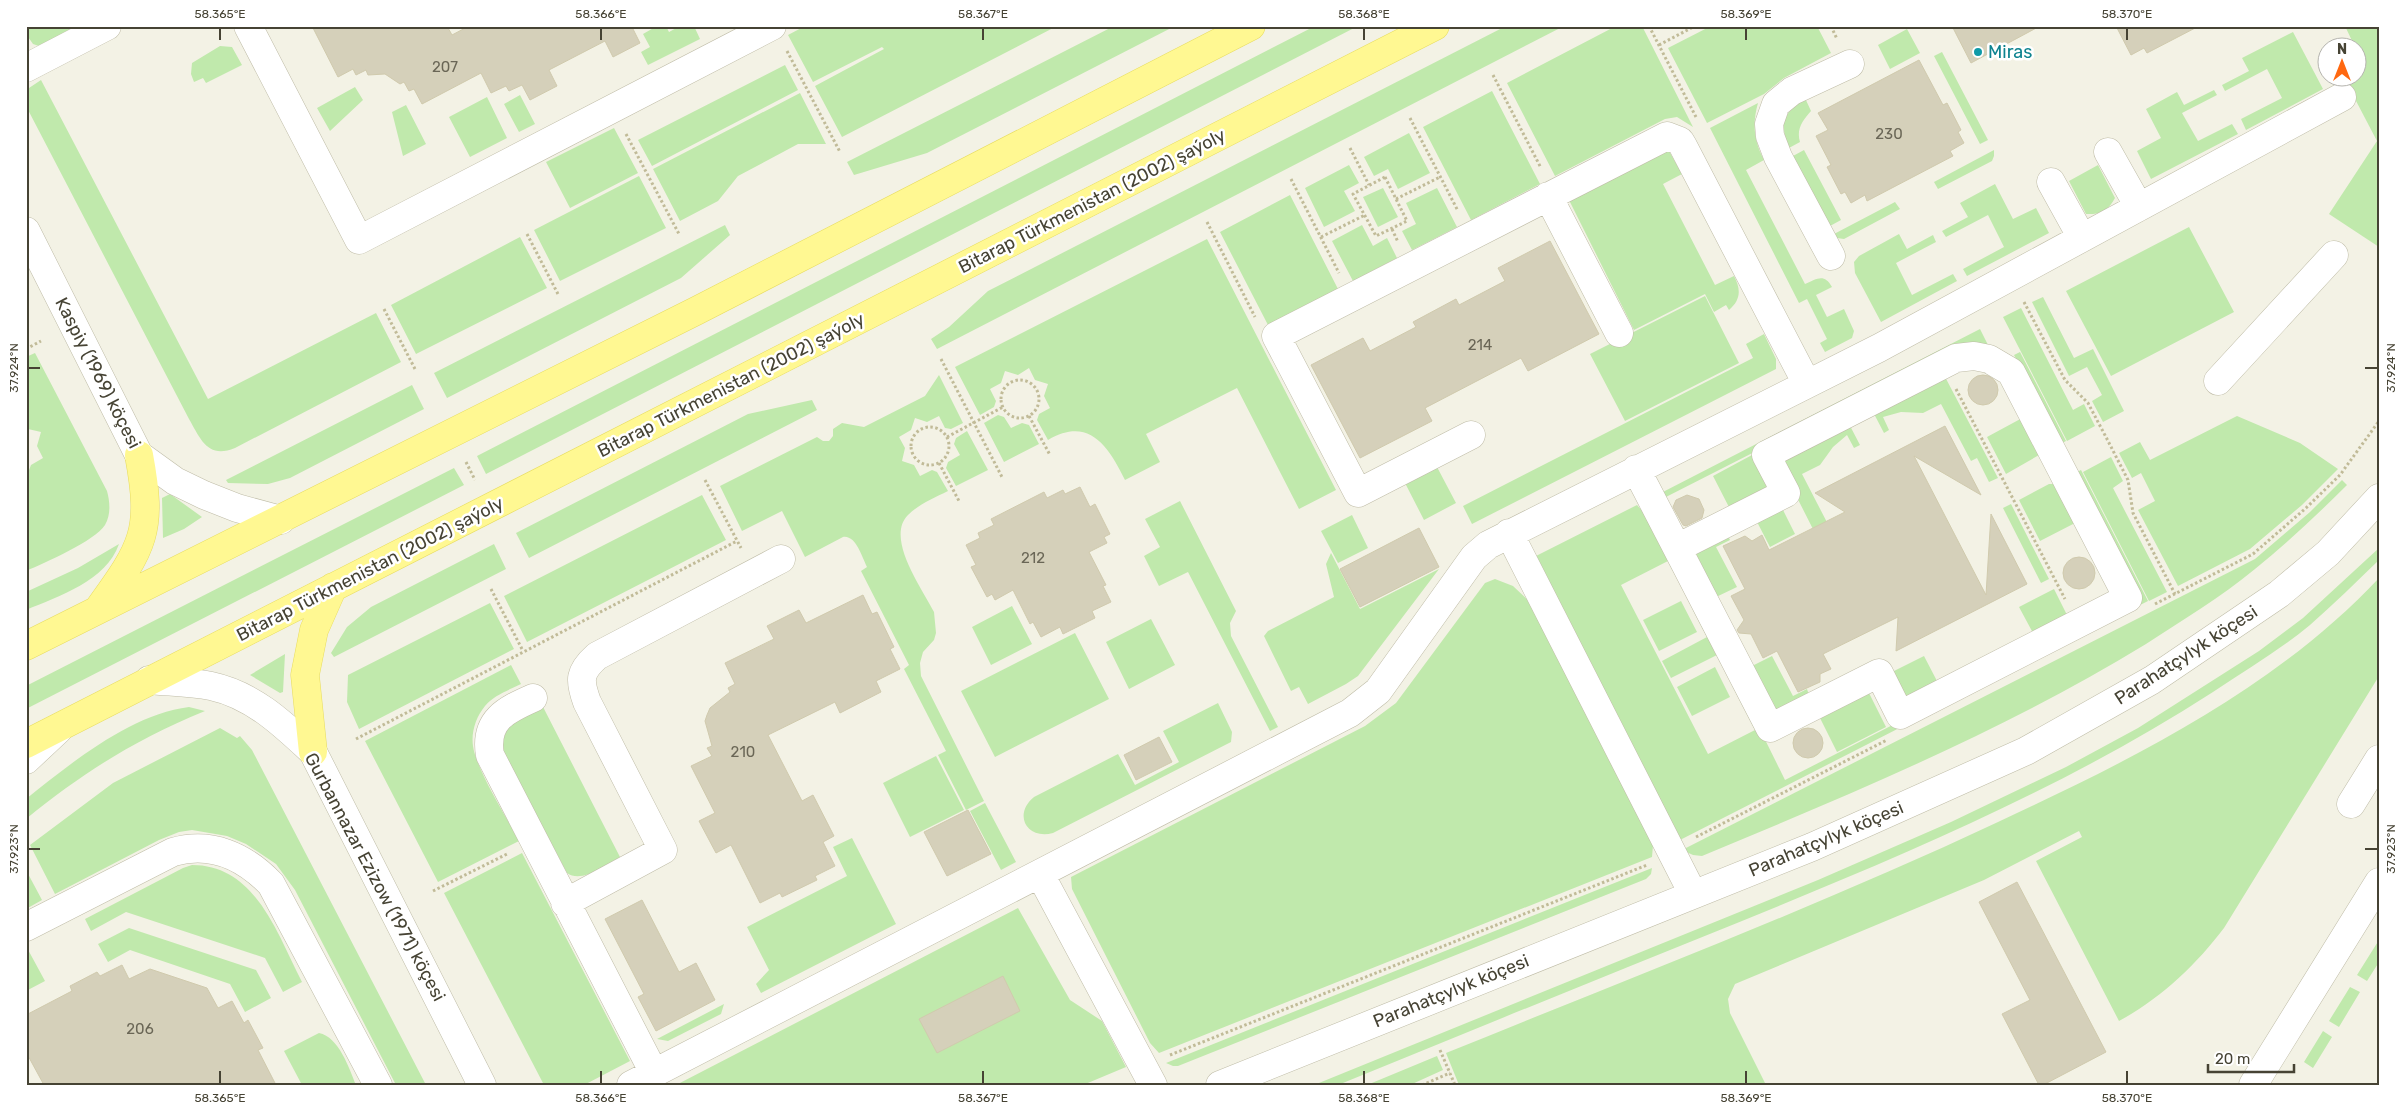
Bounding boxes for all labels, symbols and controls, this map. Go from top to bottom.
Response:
text: 58.365°E [194,7,246,21]
text: 58.366°E [575,7,627,21]
text: 58.367°E [958,7,1008,21]
text: 58.368°E [1338,7,1390,21]
text: 58.369°E [1720,7,1772,21]
text: 58.370°E [2102,7,2152,21]
north arrow [2318,38,2368,88]
place label: Miras [1988,41,2032,63]
text: N [2337,41,2347,58]
marker: Miras [1972,46,1984,58]
house number: 207 [432,58,458,76]
street label: Bitarap Türkmenistan (2002) şaýoly [955,124,1229,278]
house number: 230 [1875,125,1903,143]
street label: Kaspiy (1969) köçesi [50,294,146,452]
street label: Bitarap Türkmenistan (2002) şaýoly [594,308,868,462]
house number: 214 [1468,336,1492,354]
text: 37.924°N [7,343,21,393]
text: 37.924°N [2384,343,2398,393]
street label: Bitarap Türkmenistan (2002) şaýoly [233,492,507,646]
house number: 212 [1021,549,1045,567]
street label: Parahatçylyk köçesi [2110,601,2262,709]
house number: 210 [731,743,755,761]
street label: Gurbannazar Ezizow (1971) köçesi [300,749,450,1005]
street label: Parahatçylyk köçesi [1745,796,1907,882]
text: 37.923°N [7,824,21,874]
text: 37.923°N [2384,824,2398,874]
street label: Parahatçylyk köçesi [1370,950,1532,1032]
house number: 206 [126,1020,154,1038]
scale bar [2208,1041,2294,1073]
text: 20 m [2215,1050,2250,1068]
text: 58.365°E [194,1091,246,1105]
text: 58.366°E [575,1091,627,1105]
text: 58.367°E [958,1091,1008,1105]
text: 58.368°E [1338,1091,1390,1105]
text: 58.369°E [1720,1091,1772,1105]
text: 58.370°E [2102,1091,2152,1105]

